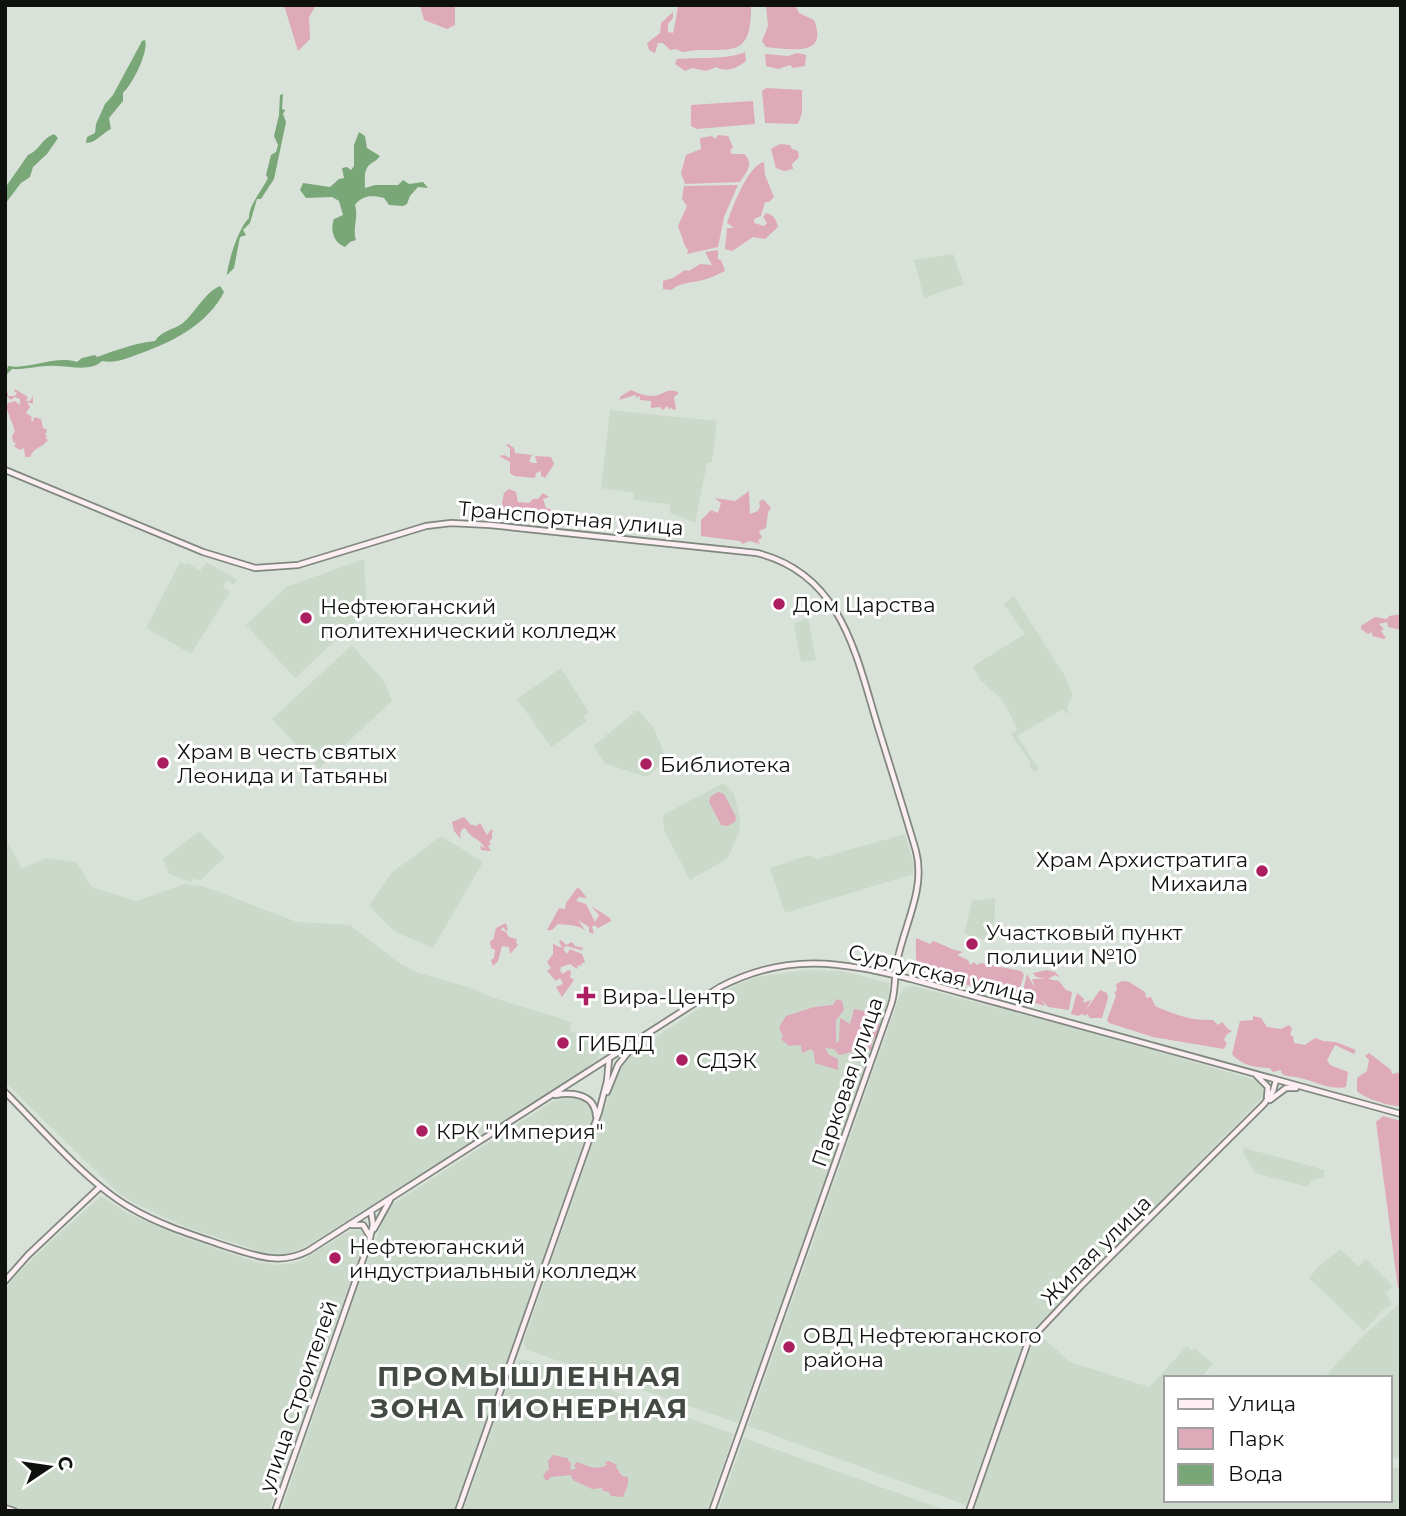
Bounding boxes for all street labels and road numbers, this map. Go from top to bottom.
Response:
street label: Транспортная улица [457,496,685,540]
street label: Сургутская улица [846,939,1038,1009]
street label: Парковая улица [806,994,888,1170]
street label: Жилая улица [1036,1190,1156,1310]
street label: улица Строителей [253,1297,343,1496]

